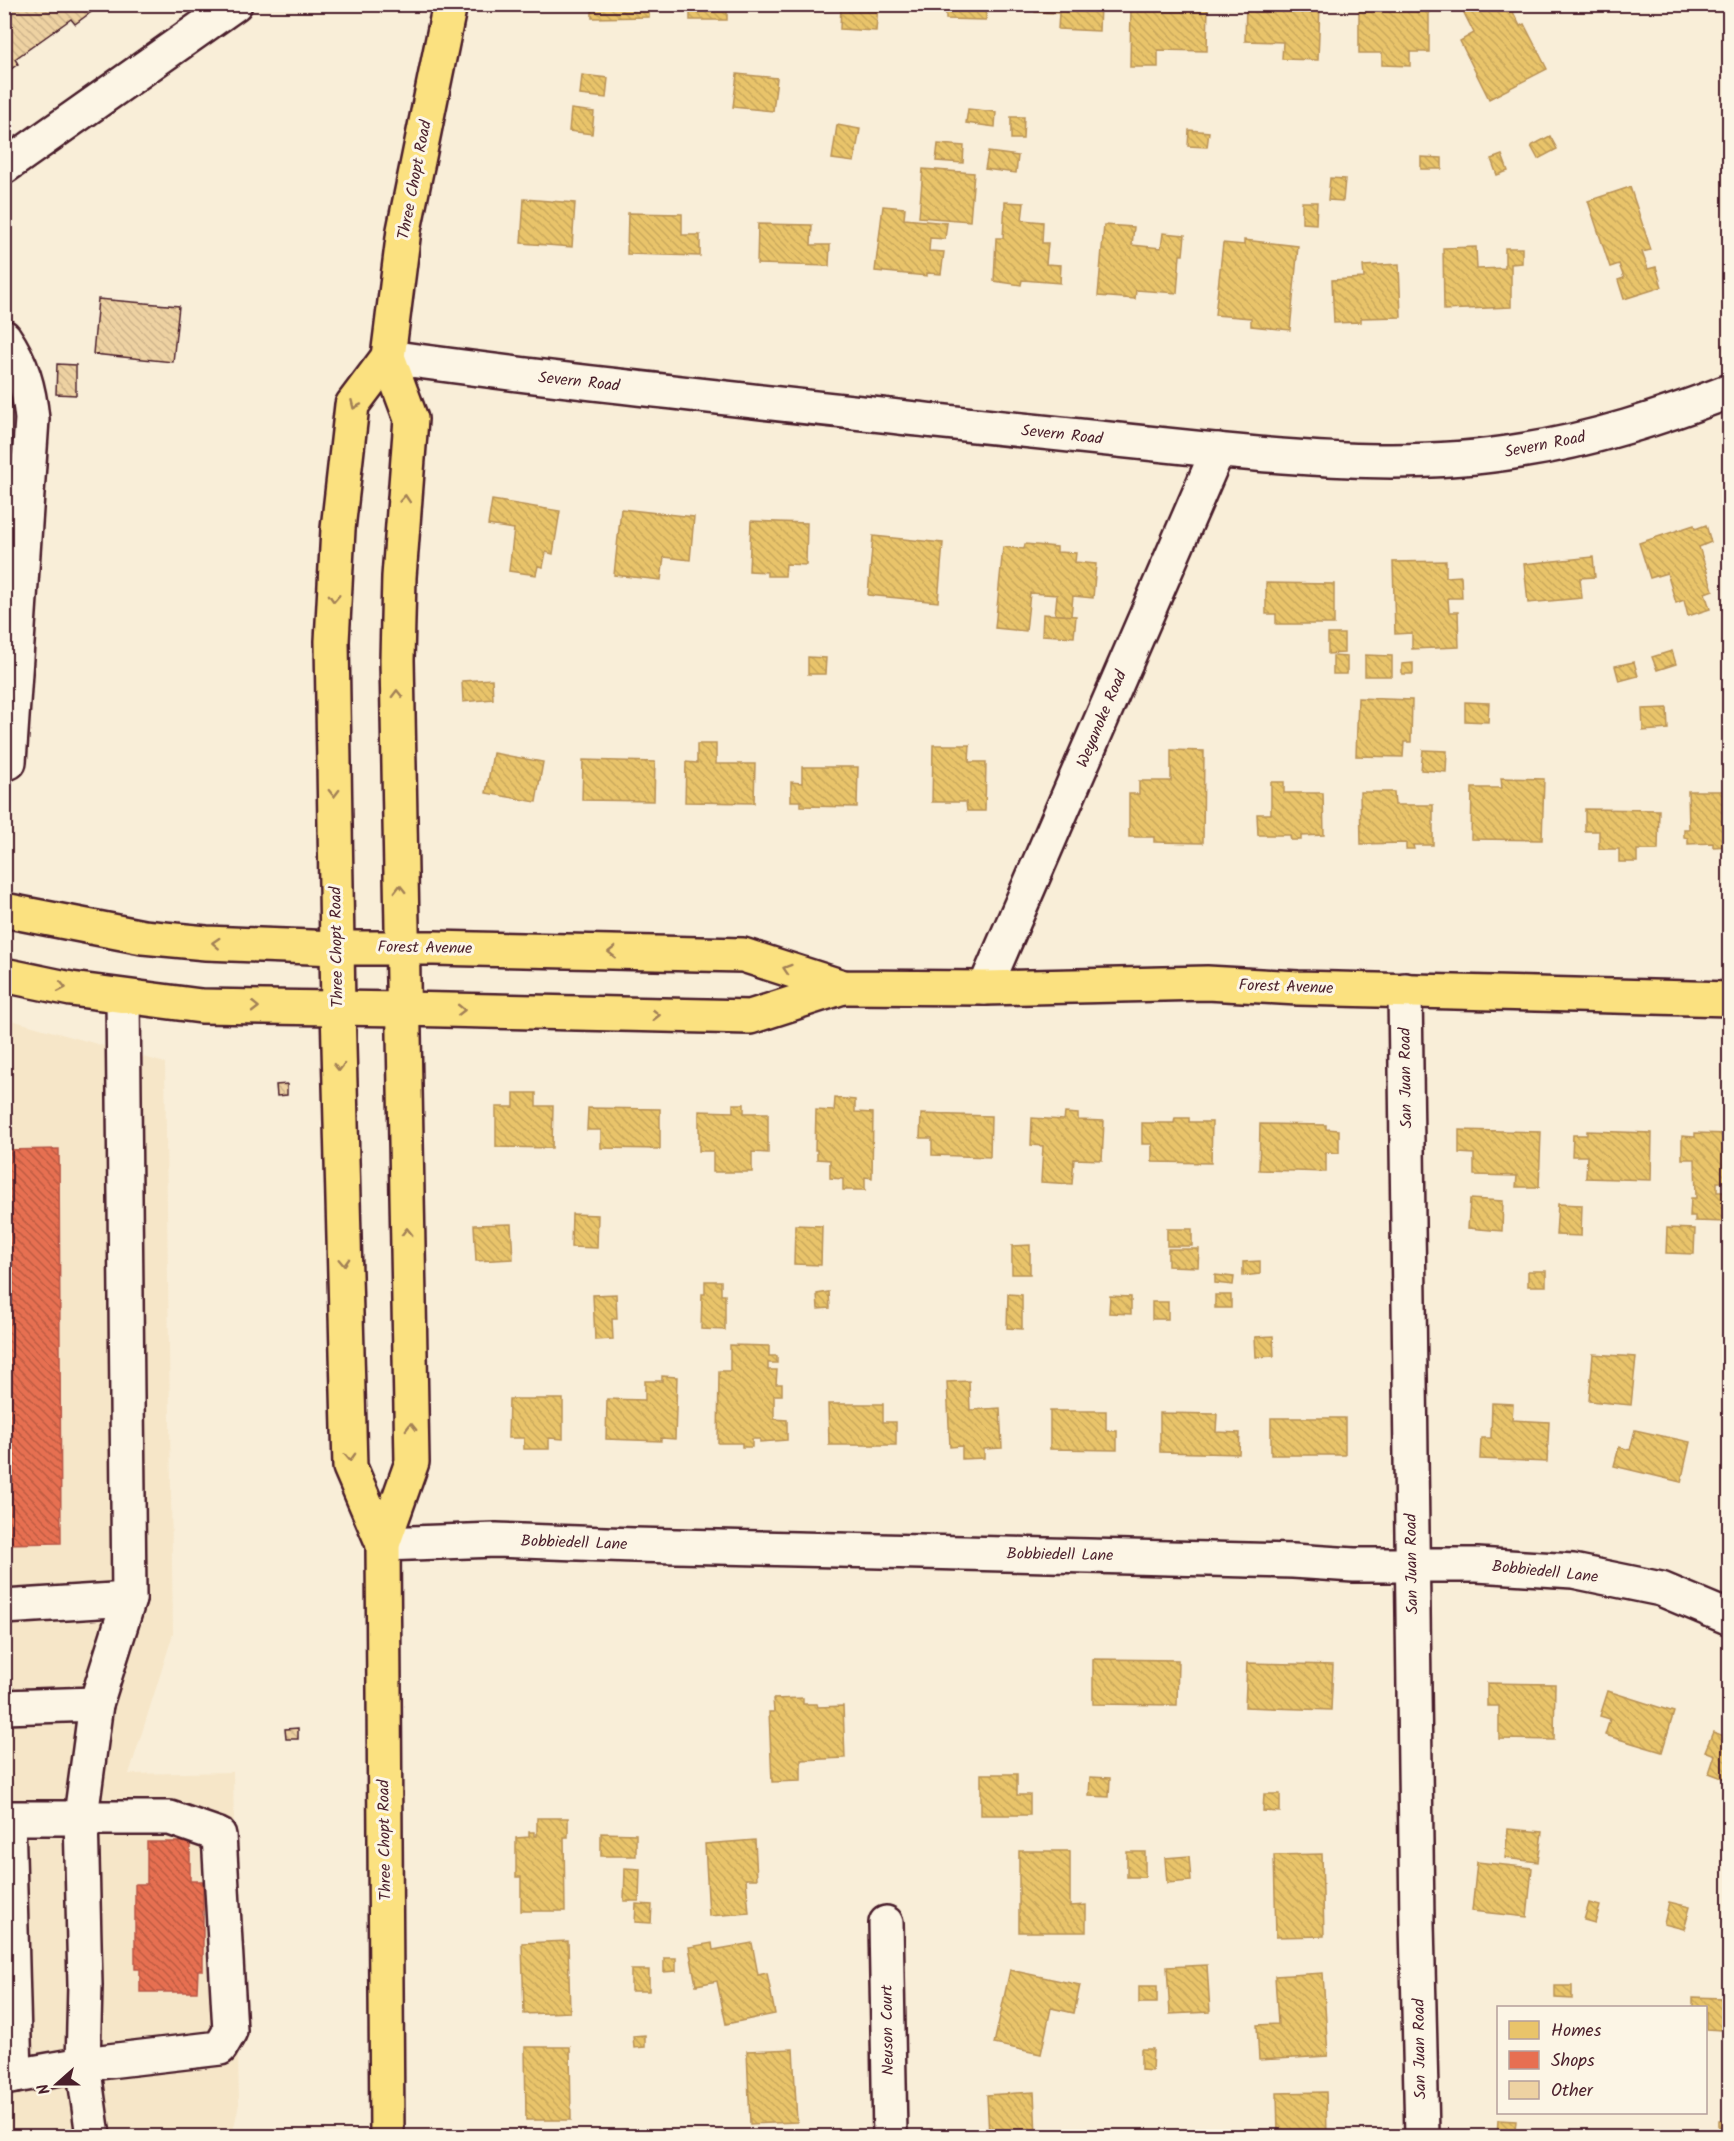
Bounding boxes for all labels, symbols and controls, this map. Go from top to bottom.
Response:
street label: Three Chopt Road [391,117,439,242]
street label: Severn Road [537,365,622,399]
one-way arrow [350,399,362,410]
street label: Severn Road [1020,418,1105,452]
street label: Severn Road [1502,425,1589,465]
one-way arrow [398,495,411,504]
one-way arrow [327,593,340,602]
street label: Weyanoke Road [1070,665,1134,772]
one-way arrow [391,690,403,699]
one-way arrow [328,788,340,797]
street label: Three Chopt Road [323,885,351,1008]
one-way arrow [394,885,407,894]
street label: Forest Avenue [377,935,473,961]
one-way arrow [211,937,220,950]
one-way arrow [608,946,617,958]
one-way arrow [782,964,793,976]
street label: Forest Avenue [1238,973,1334,1001]
one-way arrow [57,980,67,993]
one-way arrow [251,1001,260,1014]
one-way arrow [457,1004,466,1016]
one-way arrow [651,1009,660,1021]
street label: San Juan Road [1393,1026,1419,1129]
one-way arrow [333,1062,345,1071]
one-way arrow [401,1228,414,1237]
one-way arrow [338,1257,350,1266]
one-way arrow [405,1423,417,1432]
one-way arrow [344,1452,356,1461]
street label: San Juan Road [1399,1512,1425,1615]
street label: Bobbiedell Lane [520,1529,628,1557]
street label: Bobbiedell Lane [1006,1542,1114,1568]
street label: Bobbiedell Lane [1491,1554,1599,1590]
street label: Three Chopt Road [371,1778,399,1901]
street label: Neuson Court [875,1984,901,2076]
street label: San Juan Road [1407,1997,1433,2100]
legend [1497,2006,1707,2114]
text: Homes [1551,2017,1602,2046]
text: Shops [1551,2047,1595,2076]
north arrow [27,2054,87,2114]
text: Other [1551,2077,1594,2106]
text: N [31,2080,58,2098]

